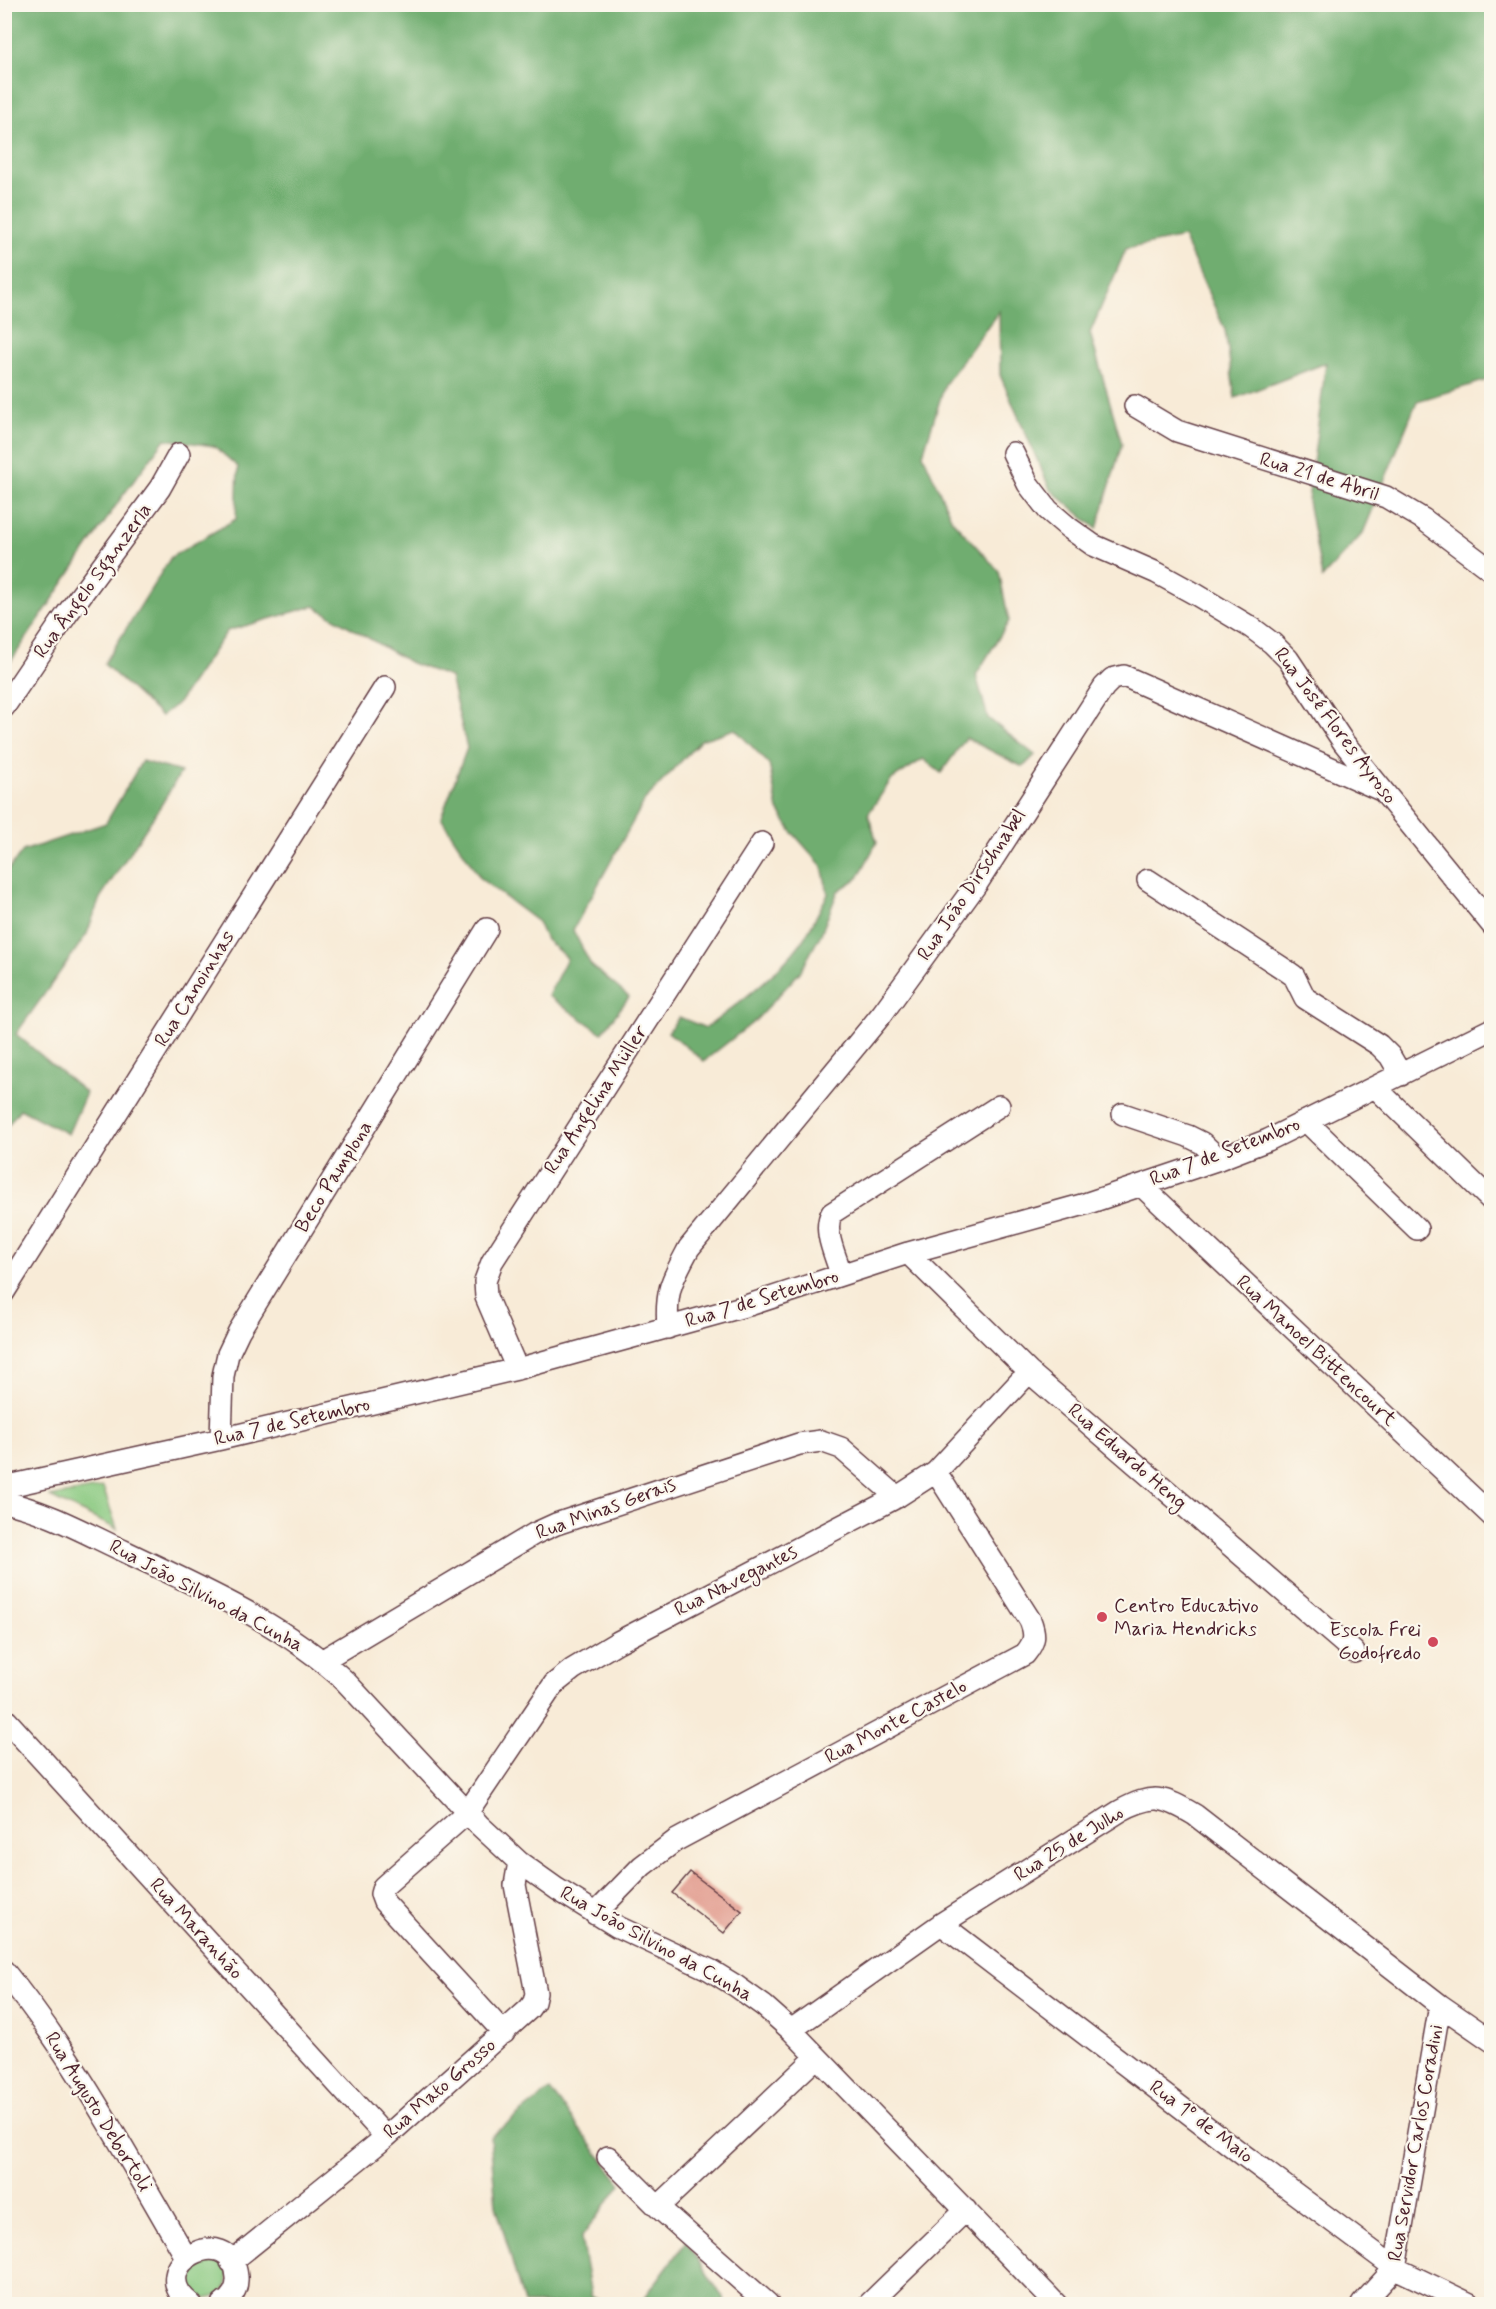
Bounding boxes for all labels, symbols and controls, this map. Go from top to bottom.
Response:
street label: Rua 21 de Abril [1256,446,1382,508]
street label: Rua Ângelo Sganzerla [28,498,160,665]
street label: Rua José Flores Ayroso [1267,642,1403,810]
street label: Rua João Dirschnabel [911,804,1033,966]
street label: Rua Canoinhas [148,926,242,1052]
street label: Rua Angelina Müller [538,1020,656,1181]
street label: Rua 7 de Setembro [1146,1111,1304,1193]
street label: Beco Pamplona [289,1116,379,1238]
street label: Rua 7 de Setembro [682,1263,842,1335]
street label: Rua Manoel Bittencourt [1230,1269,1402,1433]
street label: Rua 7 de Setembro [211,1391,373,1453]
street label: Rua Eduardo Heng [1061,1398,1193,1517]
street label: Rua Minas Gerais [532,1471,680,1547]
street label: Rua João Silvino da Cunha [104,1533,308,1659]
street label: Rua Navegantes [670,1538,803,1624]
place label: Centro Educativo Maria Hendricks [1114,1593,1259,1643]
marker: Centro Educativo Maria Hendricks [1095,1610,1109,1624]
place label: Escola Frei Godofredo [1329,1617,1421,1667]
marker: Escola Frei Godofredo [1426,1635,1440,1649]
street label: Rua Monte Castelo [820,1673,972,1771]
street label: Rua 25 de Julho [1009,1800,1129,1888]
street label: Rua Maranhão [143,1872,249,1986]
street label: Rua João Silvino da Cunha [555,1880,757,2008]
street label: Rua Servidor Carlos Coradini [1382,2022,1450,2264]
street label: Rua Augusto Debortoli [38,2027,158,2197]
street label: Rua Mato Grosso [378,2032,502,2146]
street label: Rua 1º de Maio [1143,2074,1259,2170]

